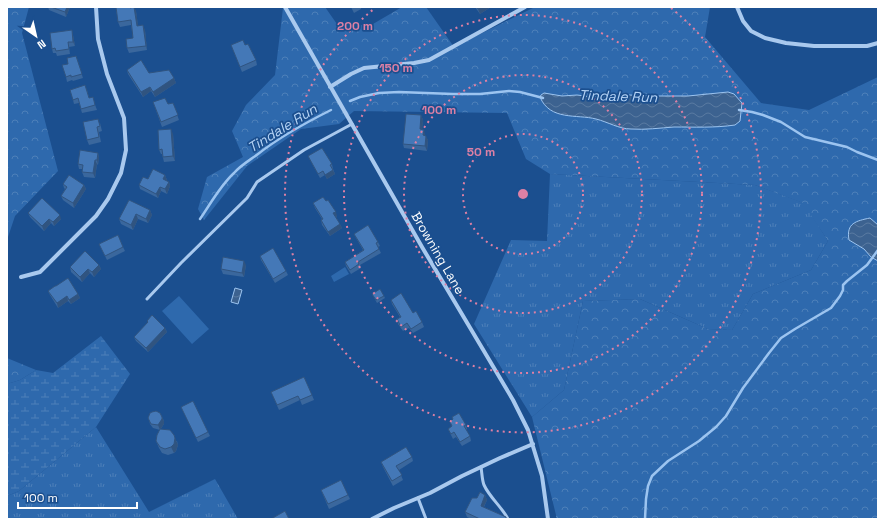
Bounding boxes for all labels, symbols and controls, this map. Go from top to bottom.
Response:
north arrow [16,16,56,56]
text: 200 m [337,18,373,34]
text: N [35,36,49,52]
text: 150 m [379,60,413,76]
water label: Tindale Run [578,86,658,106]
water label: Tindale Run [244,99,320,156]
text: 100 m [422,102,456,118]
text: 50 m [467,144,495,160]
centre of rings [516,187,530,201]
street label: Browning Lane [407,209,469,297]
scale bar [18,484,137,510]
text: 100 m [24,490,58,506]

